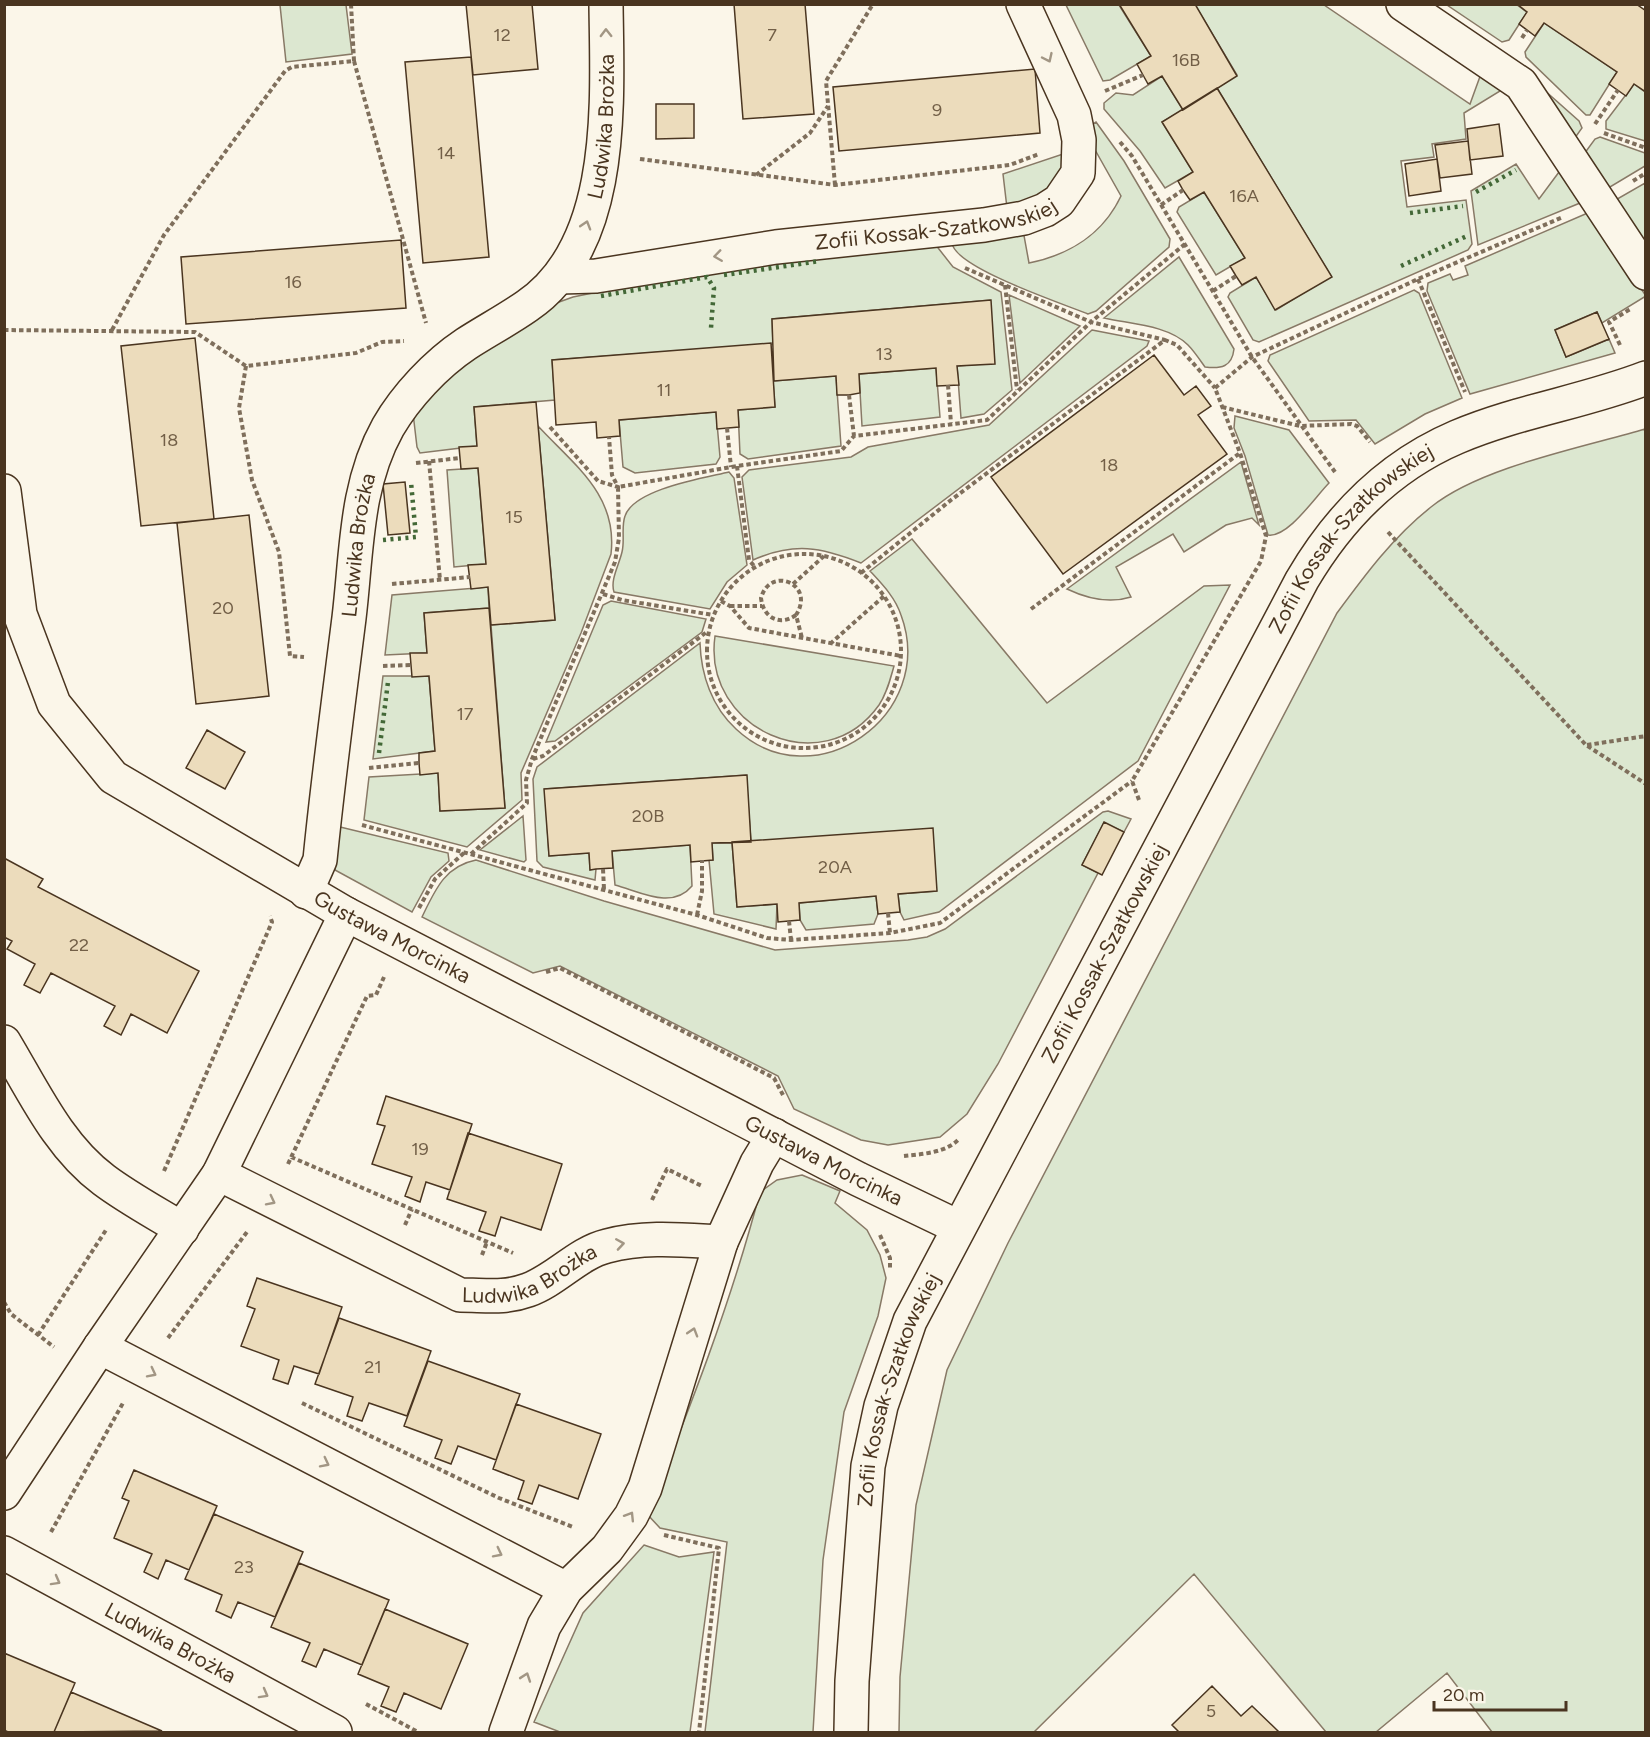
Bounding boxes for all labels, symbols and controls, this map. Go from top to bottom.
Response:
house number: 12 [493,24,511,46]
house number: 7 [767,24,777,46]
one-way arrow [600,28,612,37]
house number: 16B [1172,49,1200,71]
one-way arrow [1040,51,1052,62]
street label: Ludwika Brożka [582,54,619,202]
house number: 9 [932,99,942,121]
house number: 14 [437,142,455,164]
house number: 16A [1229,185,1259,207]
street label: Zofii Kossak-Szatkowskiej [814,193,1061,255]
one-way arrow [579,220,591,231]
one-way arrow [714,249,723,261]
house number: 16 [284,271,302,293]
house number: 13 [875,343,893,365]
house number: 11 [657,379,671,401]
house number: 18 [160,429,178,451]
street label: Zofii Kossak-Szatkowskiej [1263,438,1437,637]
house number: 18 [1100,454,1118,476]
street label: Ludwika Brożka [336,470,380,619]
house number: 15 [505,506,523,528]
house number: 20 [212,597,234,619]
house number: 17 [456,703,474,725]
house number: 20B [632,805,664,827]
street label: Zofii Kossak-Szatkowskiej [1036,839,1172,1067]
house number: 20A [818,856,852,878]
street label: Gustawa Morcinka [309,885,475,988]
house number: 22 [69,934,89,956]
street label: Gustawa Morcinka [741,1110,907,1211]
house number: 19 [411,1138,429,1160]
one-way arrow [264,1194,275,1205]
street label: Ludwika Brożka [462,1238,601,1308]
one-way arrow [615,1238,624,1250]
street label: Zofii Kossak-Szatkowskiej [852,1269,945,1508]
one-way arrow [686,1327,698,1338]
house number: 21 [364,1356,382,1378]
one-way arrow [145,1366,156,1378]
one-way arrow [318,1456,329,1468]
one-way arrow [622,1512,634,1522]
one-way arrow [491,1546,502,1558]
house number: 23 [234,1556,254,1578]
one-way arrow [50,1574,60,1585]
street label: Ludwika Brożka [101,1597,240,1688]
one-way arrow [518,1672,531,1683]
scale bar [1434,1674,1566,1712]
text: 20 m [1443,1684,1484,1706]
one-way arrow [258,1687,268,1698]
house number: 5 [1206,1700,1216,1722]

